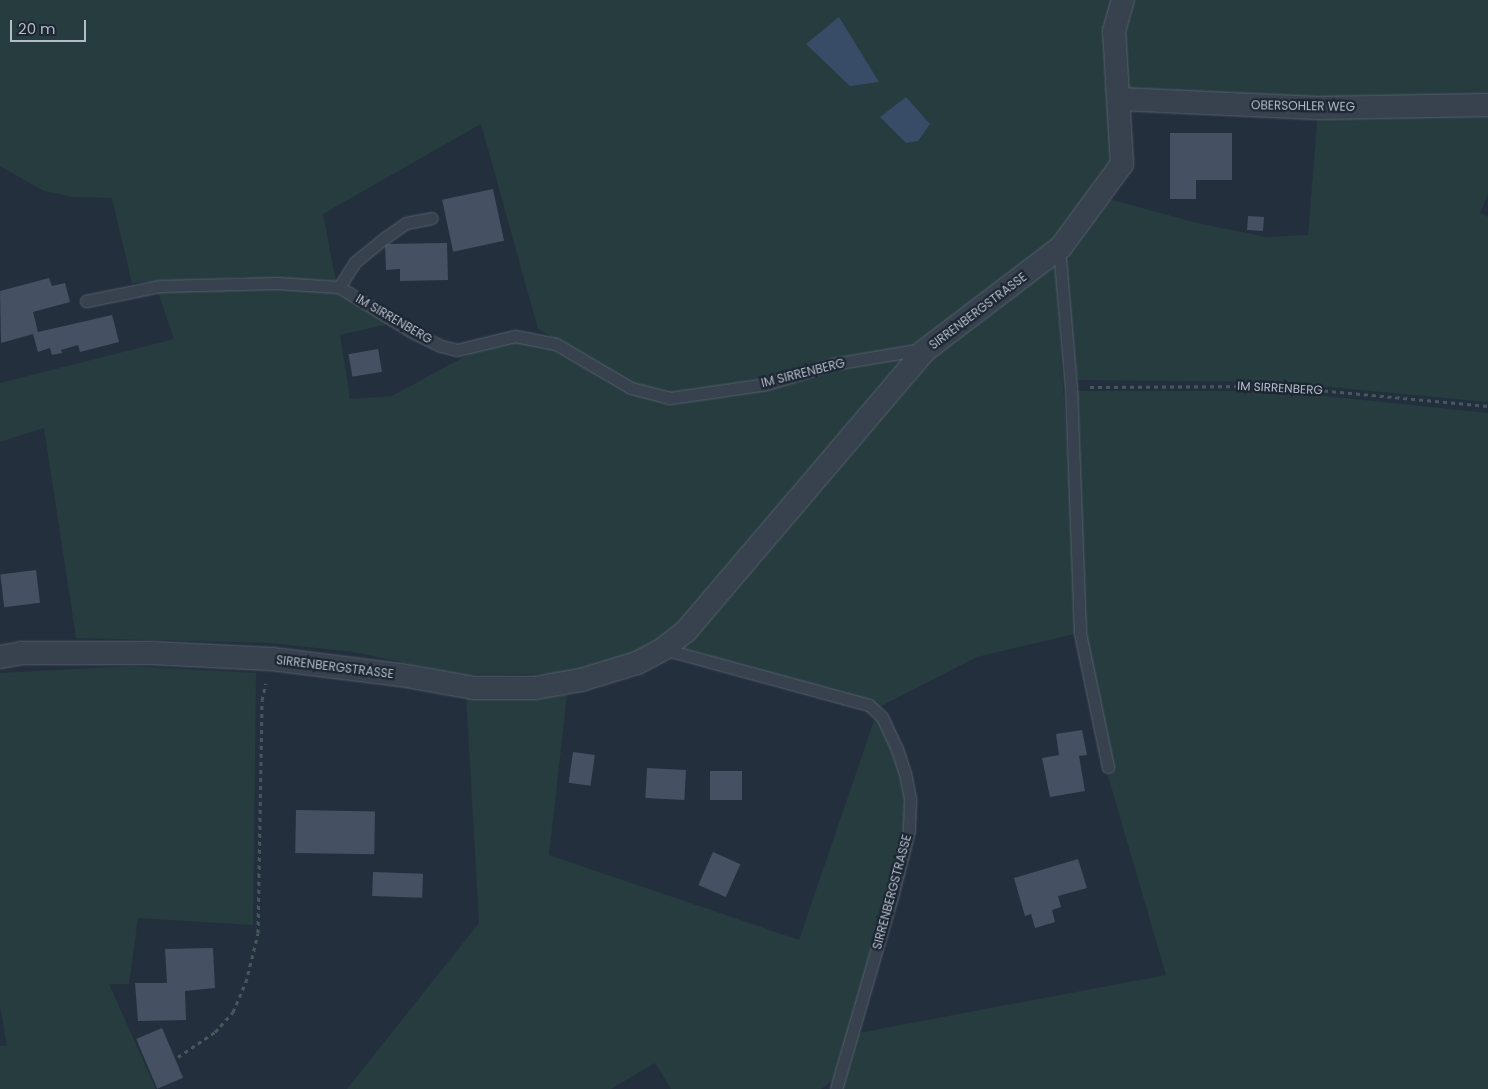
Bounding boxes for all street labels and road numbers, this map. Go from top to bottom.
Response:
street label: OBERSOHLER WEG [1251,98,1355,114]
street label: SIRRENBERGSTRASSE [926,270,1030,352]
street label: IM SIRRENBERG [353,291,435,347]
street label: IM SIRRENBERG [760,356,846,390]
street label: IM SIRRENBERG [1237,379,1323,397]
street label: SIRRENBERGSTRASSE [275,653,395,681]
street label: SIRRENBERGSTRASSE [870,833,914,951]

